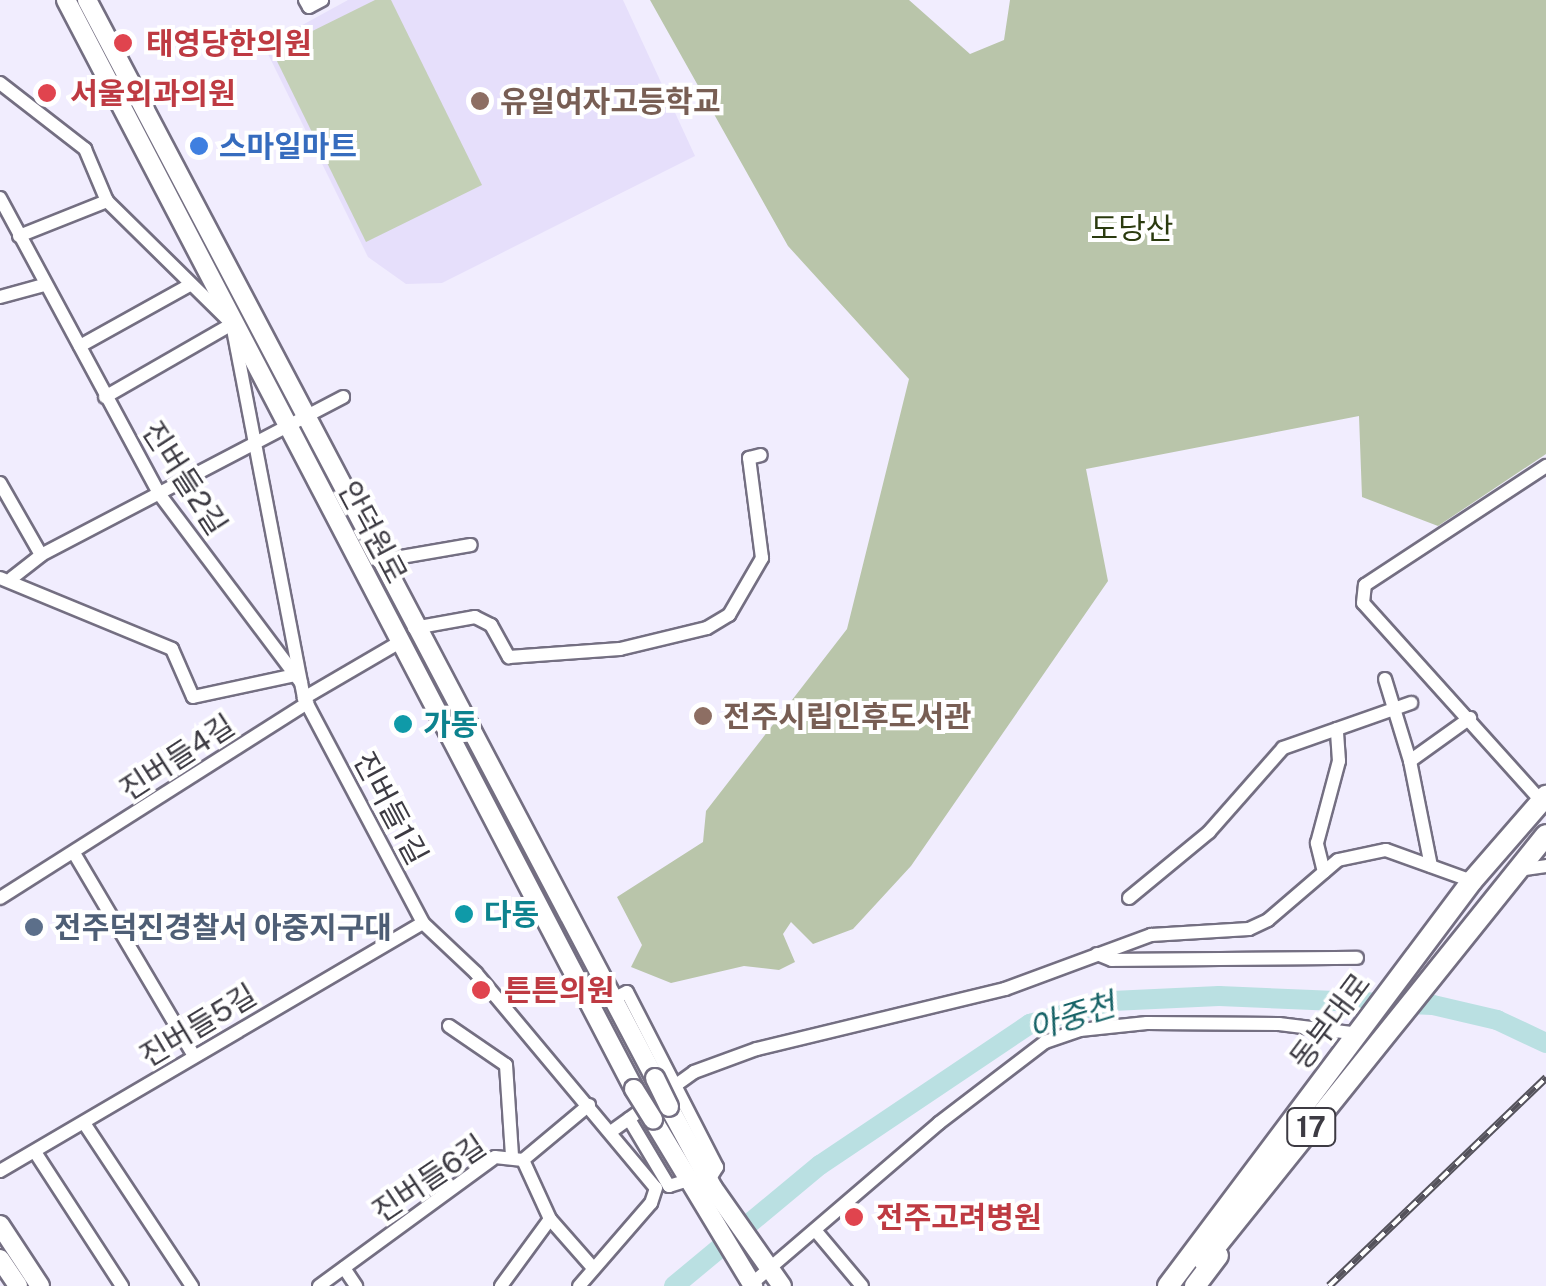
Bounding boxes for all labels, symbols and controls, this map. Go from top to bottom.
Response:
place label: 태영당한의원 [146,25,312,61]
marker: 태영당한의원 [110,30,136,56]
place label: 서울외과의원 [70,75,236,111]
marker: 서울외과의원 [34,80,60,106]
place label: 유일여자고등학교 [500,83,721,119]
marker: 유일여자고등학교 [469,90,491,112]
place label: 스마일마트 [219,128,357,164]
marker: 스마일마트 [188,135,210,157]
park label: 도당산 [1091,210,1173,246]
street label: 진버들2길 [135,414,235,542]
street label: 안덕원로 [331,475,415,589]
place label: 전주시립인후도서관 [723,698,971,734]
marker: 전주시립인후도서관 [692,705,714,727]
place label: 가동 [423,706,478,742]
street label: 진버들4길 [113,707,241,807]
marker: 가동 [392,713,414,735]
street label: 진버들1길 [346,745,436,871]
place label: 다동 [484,896,539,932]
marker: 다동 [453,903,475,925]
place label: 전주덕진경찰서 아중지구대 [54,909,392,945]
marker: 전주덕진경찰서 아중지구대 [23,916,45,938]
street label: 동부대로 [1282,966,1378,1076]
place label: 튼튼의원 [504,972,614,1008]
street label: 진버들5길 [133,976,263,1074]
marker: 튼튼의원 [468,977,494,1003]
water label: 아중천 [1024,986,1120,1048]
road number: 17 [1286,1104,1336,1150]
street label: 진버들6길 [365,1127,493,1229]
place label: 전주고려병원 [876,1199,1042,1235]
marker: 전주고려병원 [841,1204,867,1230]

